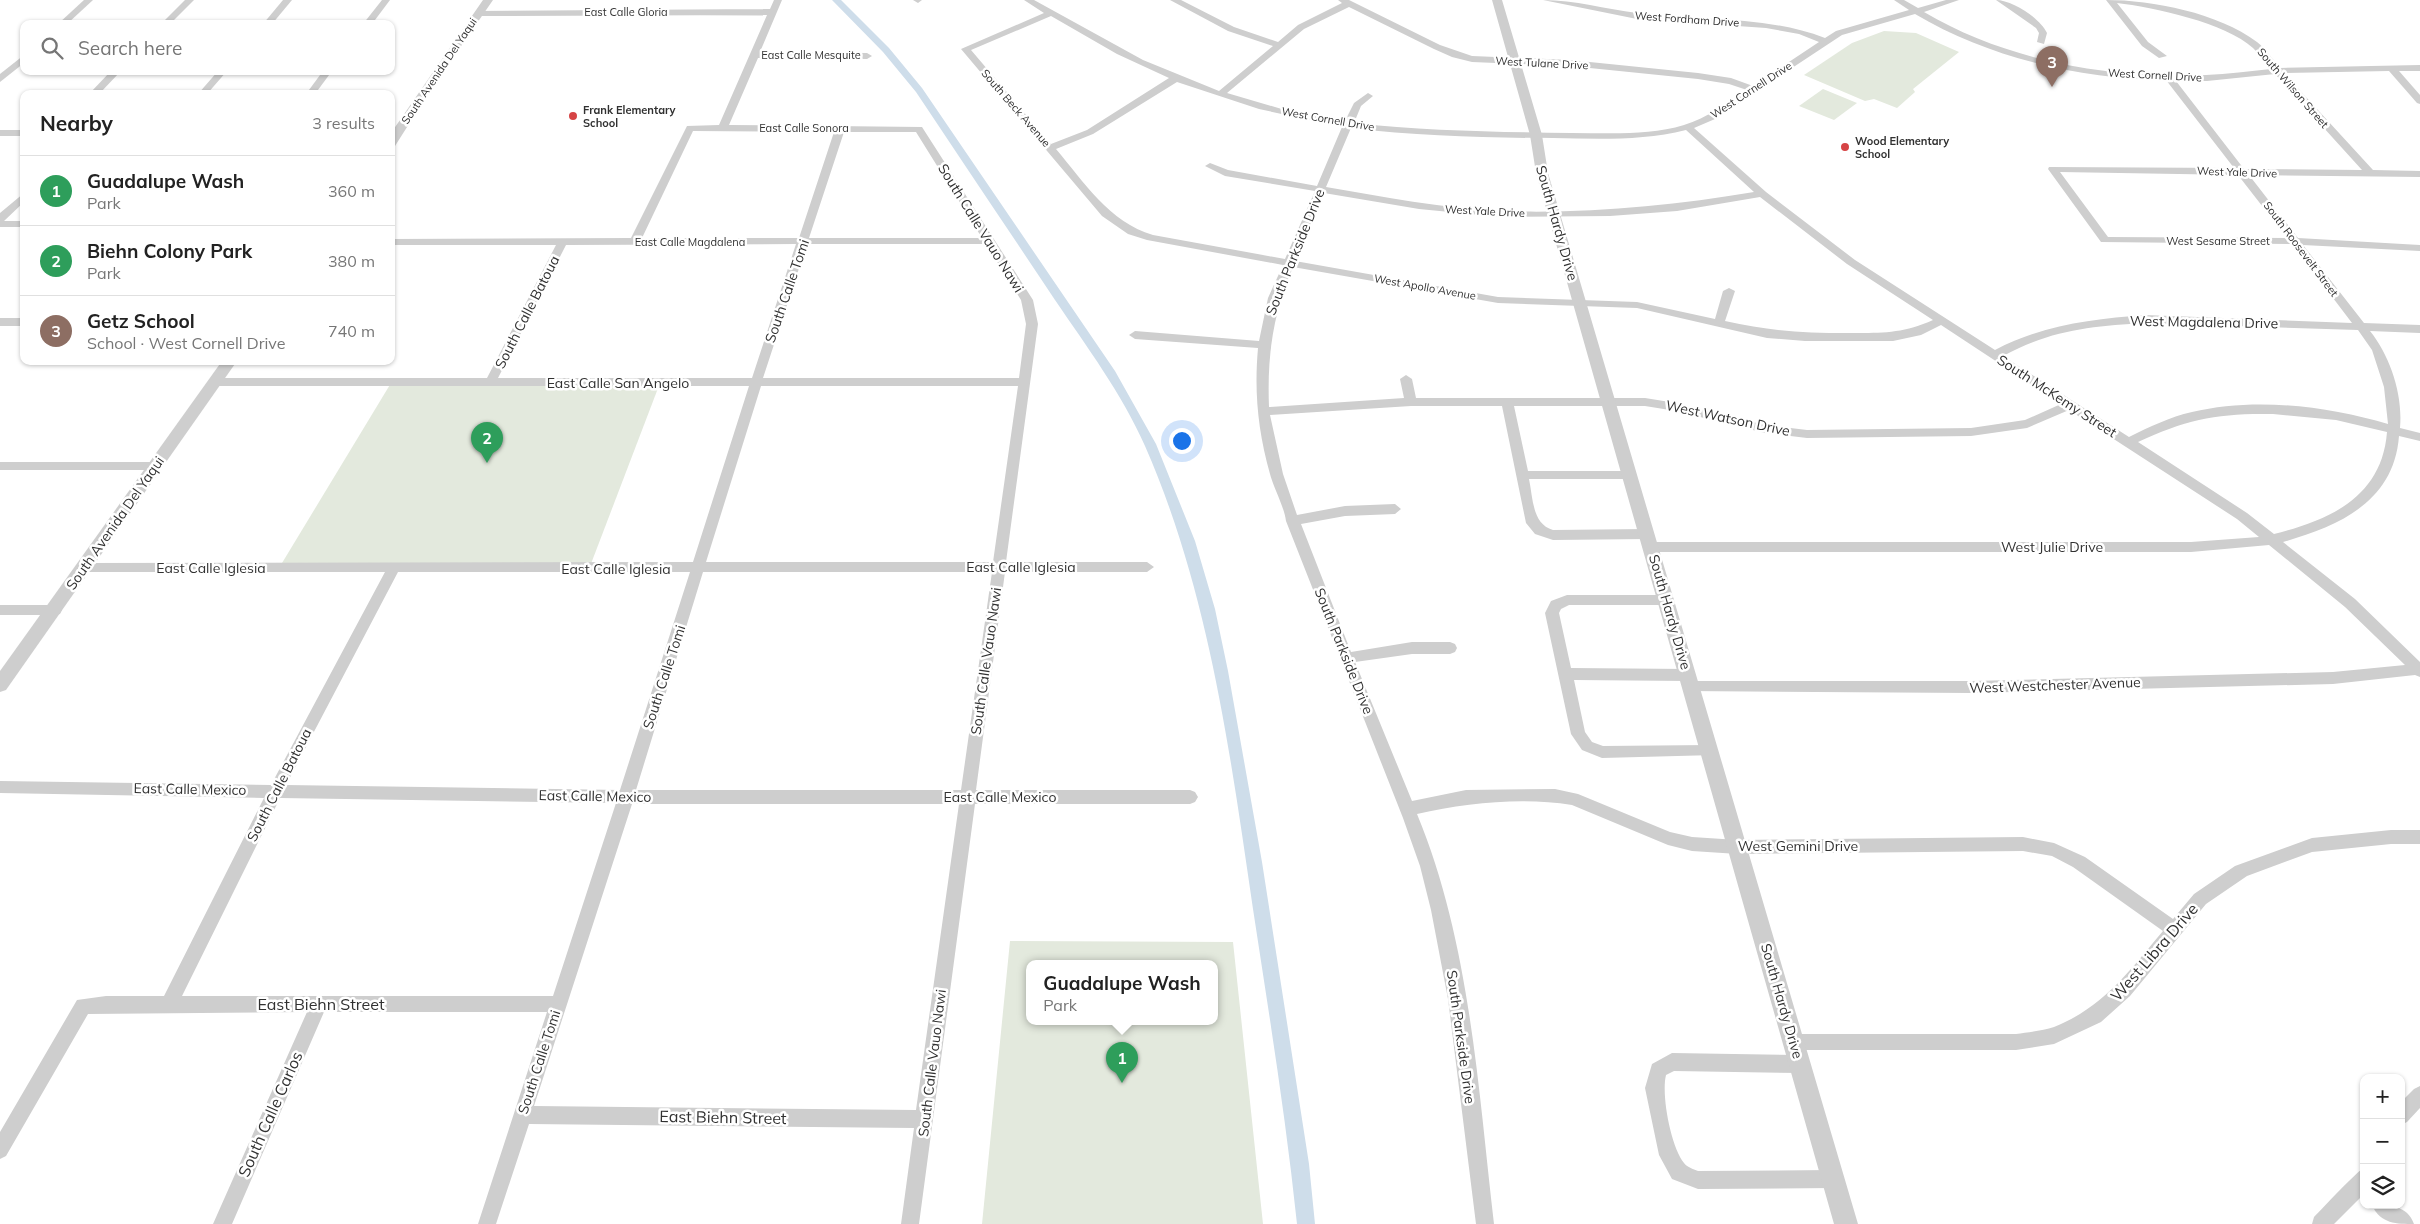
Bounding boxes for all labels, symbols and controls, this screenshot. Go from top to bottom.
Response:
street label: East Calle Gloria [584,5,668,19]
street label: West Fordham Drive [1634,8,1740,30]
street label: South Avenida Del Yaqui [398,15,480,127]
search box [20,20,395,75]
icon: search [38,34,66,62]
text: Search here [78,36,182,60]
street label: South Wilson Street [2254,45,2332,131]
pin: 3 [2036,46,2068,87]
street label: East Calle Mesquite [761,48,861,62]
street label: West Tulane Drive [1495,54,1589,72]
street label: West Cornell Drive [1708,58,1794,122]
street label: South Beck Avenue [978,66,1054,150]
street label: West Cornell Drive [2108,66,2202,84]
place label: Frank Elementary School [583,103,676,130]
street label: West Cornell Drive [1280,104,1376,134]
text: Nearby [40,110,113,136]
marker: Frank Elementary School [567,110,579,122]
text: 3 results [312,113,375,133]
street label: East Calle Sonora [759,121,849,135]
place label: Wood Elementary School [1855,134,1949,161]
marker: Wood Elementary School [1839,141,1851,153]
street label: South Calle Vauo Nawi [934,160,1028,296]
street label: South Hardy Drive [1532,163,1582,283]
street label: West Yale Drive [2197,164,2277,180]
text: Guadalupe Wash [87,169,244,193]
text: 1 [51,181,61,201]
text: 360 m [328,181,375,201]
street label: South Parkside Drive [1261,186,1329,318]
text: Park [87,193,121,213]
street label: South Roosevelt Street [2261,199,2341,299]
street label: West Yale Drive [1445,202,1525,220]
street label: West Sesame Street [2166,234,2270,248]
street label: East Calle Magdalena [635,235,745,249]
street label: South Calle Tomi [761,237,813,345]
text: Biehn Colony Park [87,239,252,263]
text: 2 [51,251,61,271]
text: 380 m [328,251,375,271]
street label: South Calle Batoua [491,252,563,372]
text: Park [87,263,121,283]
street label: West Apollo Avenue [1373,271,1477,303]
text: Getz School [87,309,195,333]
street label: West Magdalena Drive [2130,312,2278,332]
text: 3 [51,321,61,341]
text: 740 m [328,321,375,341]
text: School · West Cornell Drive [87,333,285,353]
street label: South McKemy Street [1994,351,2120,441]
street label: East Calle San Angelo [547,374,689,392]
street label: West Watson Drive [1664,396,1792,440]
pin: 2 [471,422,503,463]
your location [1169,428,1195,454]
street label: South Avenida Del Yaqui [62,453,168,593]
street label: West Julie Drive [2001,538,2103,556]
street label: South Hardy Drive [1645,552,1695,672]
street label: East Calle Iglesia [966,558,1076,576]
street label: East Calle Iglesia [156,559,266,577]
street label: East Calle Iglesia [561,560,671,578]
street label: South Parkside Drive [1310,585,1378,717]
street label: South Calle Vauo Nawi [967,586,1005,736]
street label: South Calle Tomi [639,623,689,731]
street label: West Westchester Avenue [1969,673,2141,697]
street label: South Calle Batoua [243,725,315,845]
street label: East Calle Mexico [133,779,247,799]
street label: East Calle Mexico [538,786,652,806]
street label: East Calle Mexico [944,788,1056,806]
street label: West Gemini Drive [1738,837,1858,855]
street label: West Libra Drive [2106,899,2202,1005]
street label: South Hardy Drive [1757,941,1807,1061]
popup [1026,960,1218,1025]
street label: South Parkside Drive [1443,969,1479,1105]
text: Guadalupe Wash [1043,971,1201,995]
street label: South Calle Vauo Nawi [914,988,950,1138]
street label: East Biehn Street [257,994,385,1014]
text: Park [1043,995,1077,1015]
street label: South Calle Tomi [514,1008,564,1116]
pin: 1 [1106,1042,1138,1083]
street label: South Calle Carlos [233,1048,307,1180]
map controls [2360,1074,2405,1209]
button: + [2360,1074,2405,1119]
street label: East Biehn Street [659,1106,787,1128]
button: − [2360,1119,2405,1164]
button: layers [2360,1164,2405,1209]

